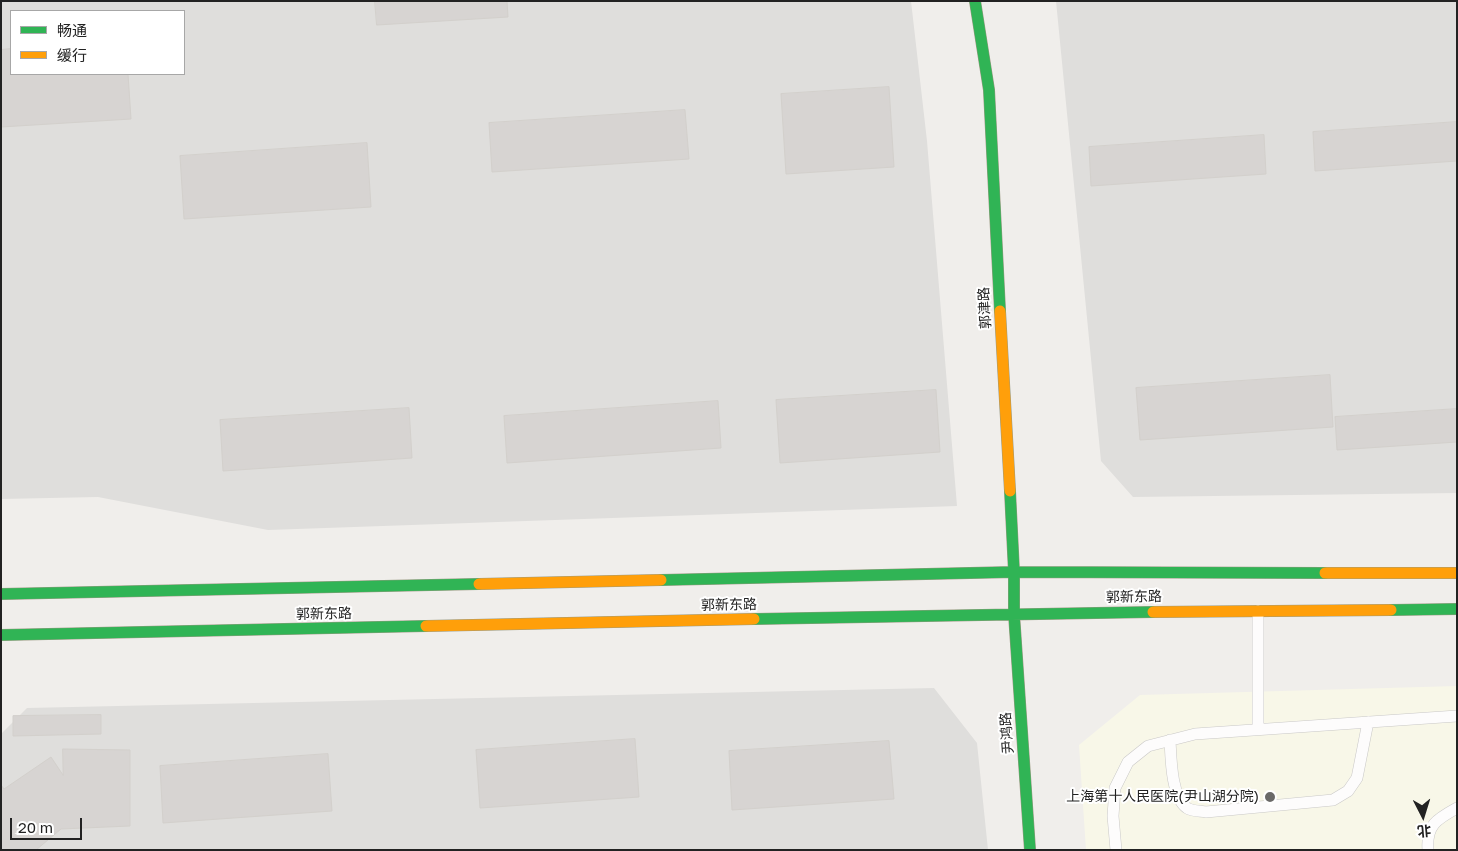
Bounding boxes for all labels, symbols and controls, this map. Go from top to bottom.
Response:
legend [10,10,185,75]
text: 畅通 [57,21,87,39]
text: 缓行 [57,46,87,64]
street label: 郭津路 [976,287,994,329]
street label: 郭新东路 [1106,588,1162,606]
street label: 郭新东路 [701,596,757,614]
street label: 郭新东路 [296,605,352,623]
street label: 尹鸿路 [997,711,1017,755]
place label: 上海第十人民医院(尹山湖分院) [1066,789,1259,805]
marker: 上海第十人民医院(尹山湖分院) [1263,790,1277,804]
north arrow [1398,791,1448,841]
scale bar [12,808,85,840]
text: 20 m [18,818,53,836]
text: 北 [1417,822,1432,841]

